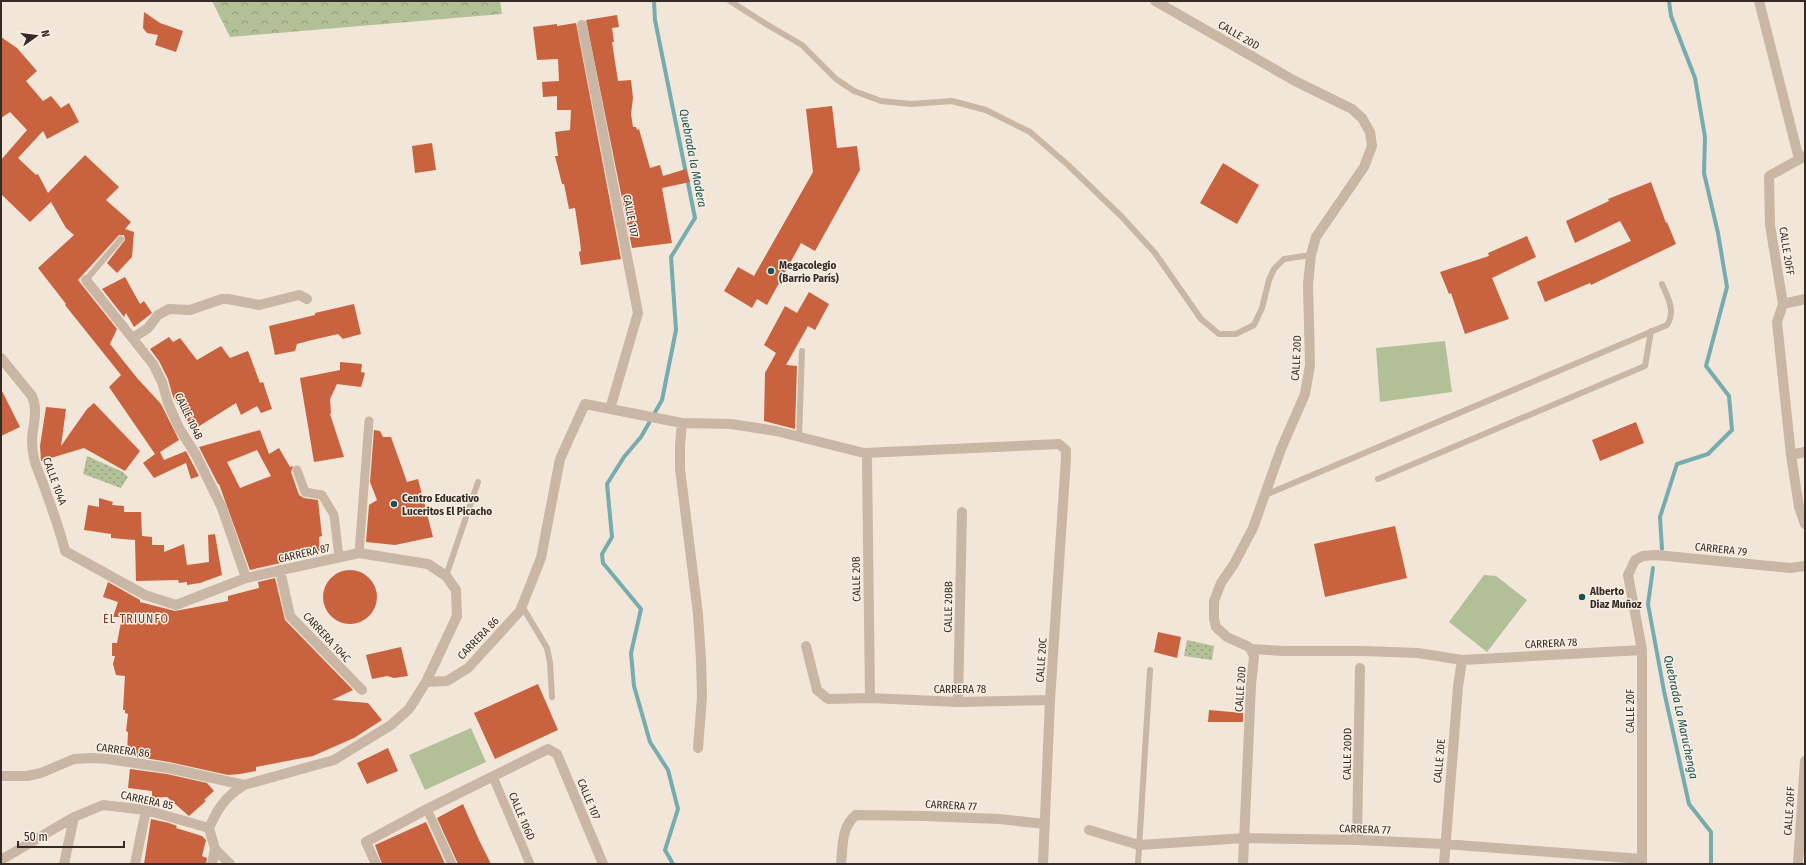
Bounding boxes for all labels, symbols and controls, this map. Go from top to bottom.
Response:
north arrow [16,16,56,56]
street label: CALLE 20D [1216,18,1262,53]
text: N [38,29,52,38]
water label: Quebrada la Madera [677,108,709,208]
street label: CALLE 107 [620,194,641,239]
street label: CALLE 20FF [1776,226,1797,277]
place label: Megacolegio (Barrio París) [779,259,840,285]
marker: Megacolegio (Barrio París) [766,266,776,276]
street label: CALLE 20D [1289,335,1304,381]
street label: CALLE 104B [172,391,205,442]
street label: CALLE 104A [40,455,69,507]
place label: Centro Educativo Luceritos El Picacho [402,492,492,518]
marker: Centro Educativo Luceritos El Picacho [389,499,399,509]
street label: CARRERA 79 [1694,540,1748,559]
street label: CARRERA 87 [277,541,332,566]
street label: CALLE 20B [850,556,863,602]
street label: CALLE 20BB [942,581,955,633]
place label: Alberto Diaz Muñoz [1589,585,1642,611]
marker: Alberto Diaz Muñoz [1577,592,1587,602]
street label: CARRERA 104C [300,610,353,665]
district label: EL TRIUNFO [103,612,169,626]
street label: CARRERA 86 [455,614,502,662]
street label: CARRERA 78 [1524,636,1578,651]
street label: CALLE 20C [1033,637,1050,683]
water label: Quebrada La Maruchenga [1661,654,1701,780]
street label: CALLE 20D [1232,666,1249,712]
street label: CARRERA 78 [934,683,987,696]
street label: CALLE 20F [1624,689,1637,733]
street label: CALLE 20DD [1341,728,1354,780]
street label: CALLE 20E [1431,738,1448,784]
street label: CARRERA 86 [95,741,151,760]
street label: CALLE 107 [574,777,603,822]
street label: CALLE 20FF [1781,786,1798,836]
street label: CARRERA 85 [119,789,174,812]
street label: CALLE 106D [506,790,537,842]
street label: CARRERA 77 [925,798,978,813]
street label: CARRERA 77 [1339,822,1392,837]
scale bar [18,823,124,849]
text: 50 m [24,830,48,844]

